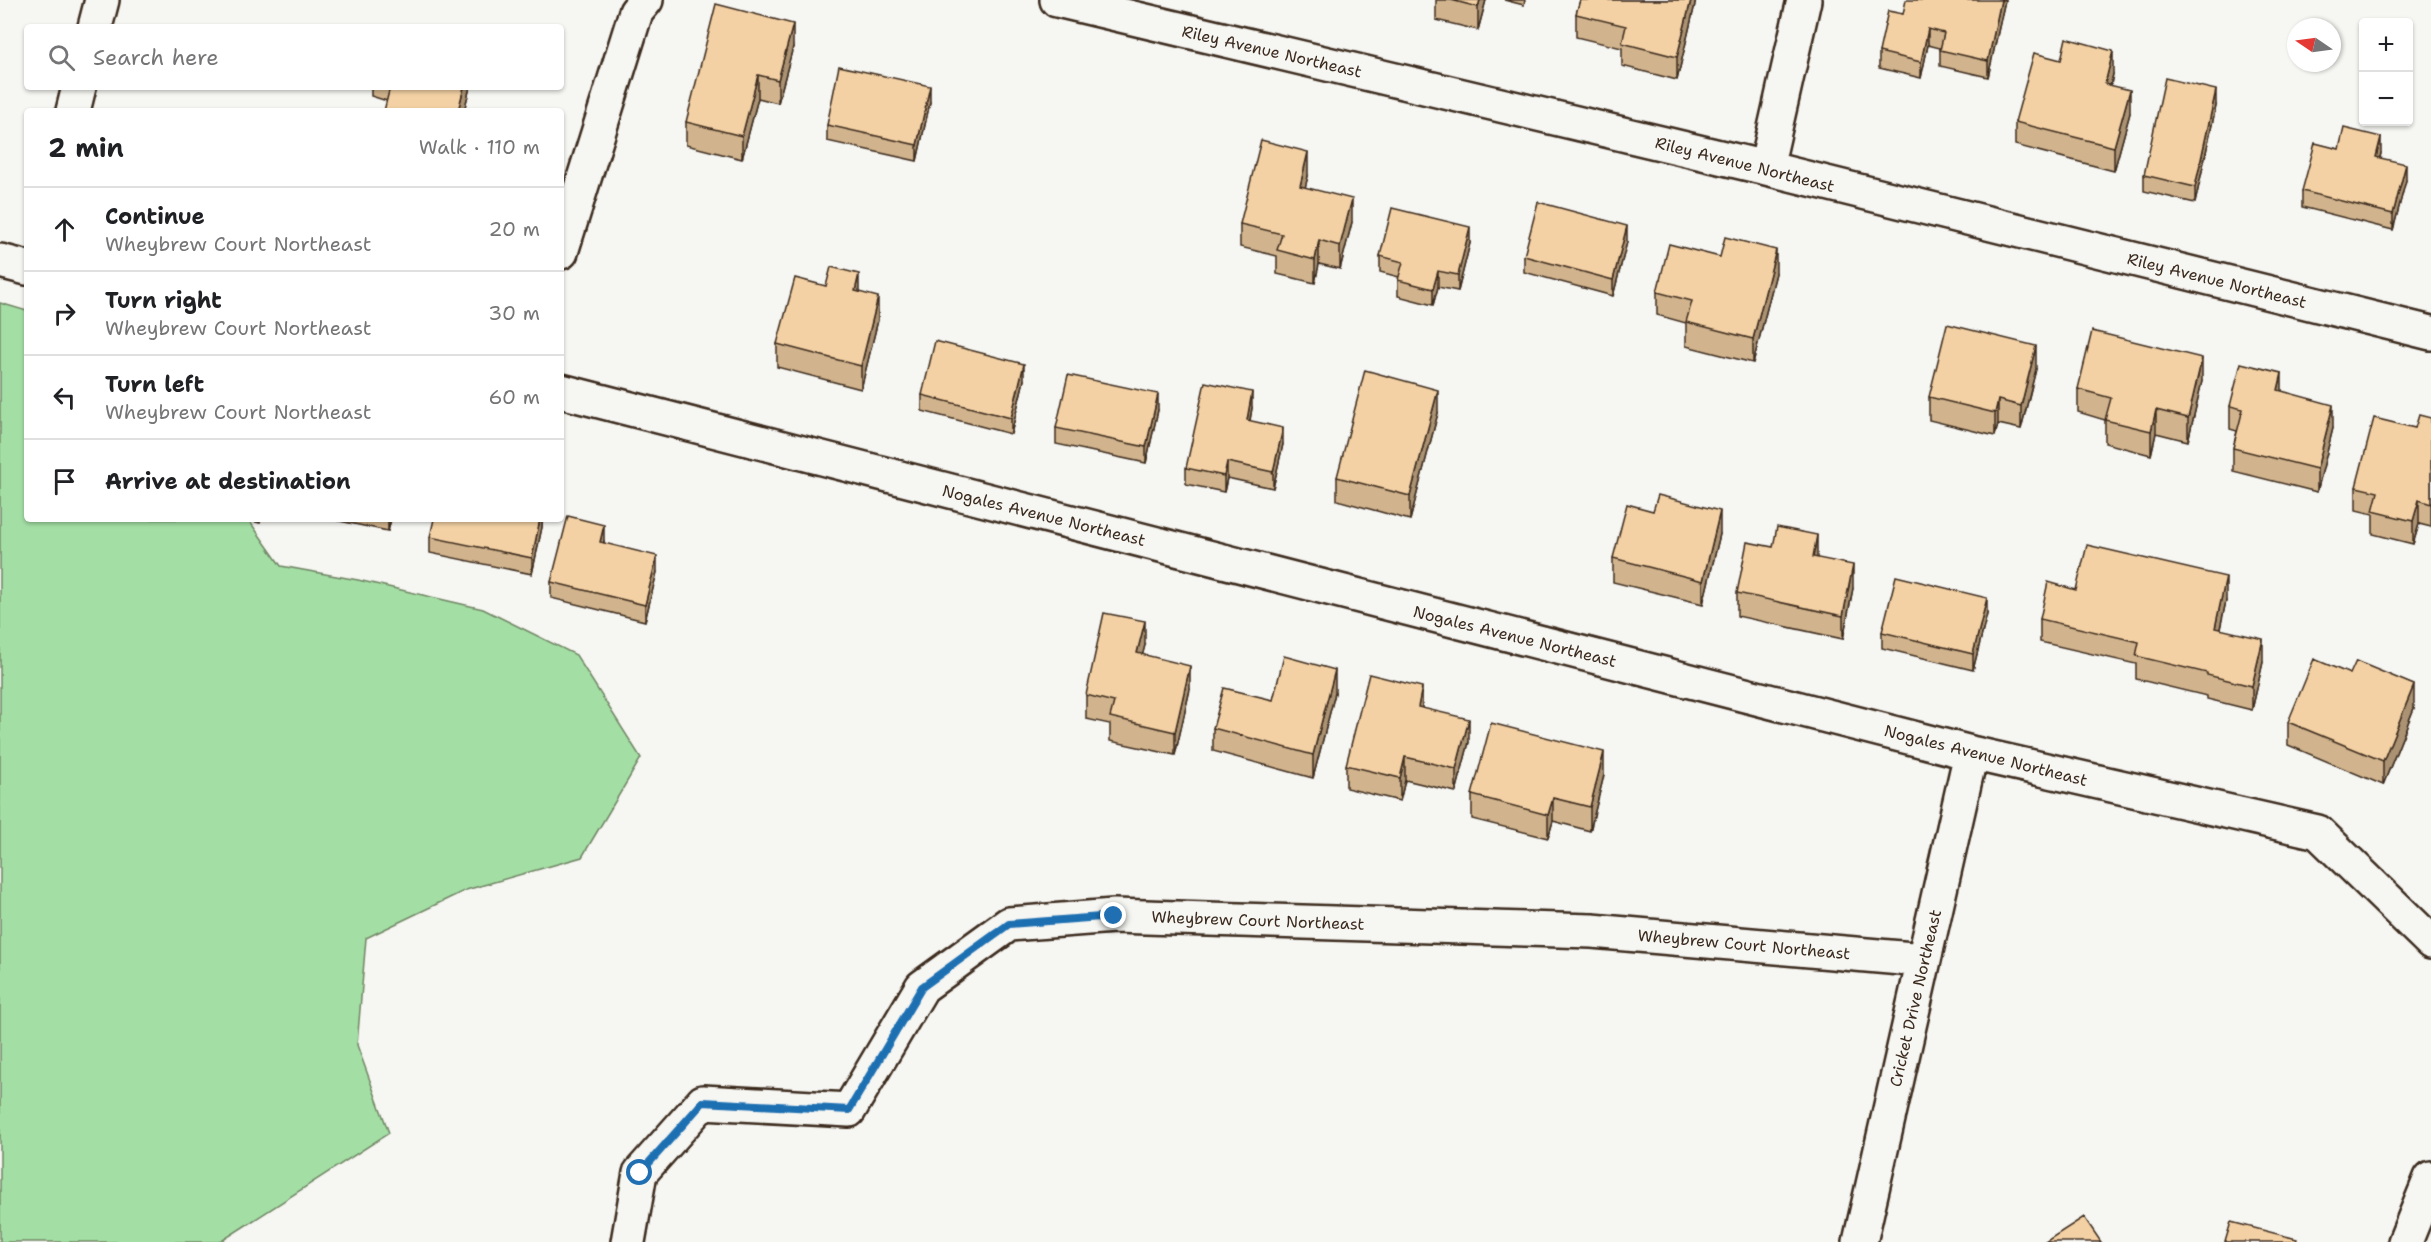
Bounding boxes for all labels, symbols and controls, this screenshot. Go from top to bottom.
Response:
north arrow [2287,18,2341,72]
map controls [2359,18,2413,126]
button: + [2359,18,2413,72]
street label: Riley Avenue Northeast [1180,21,1364,82]
search box [24,24,564,90]
icon: search [45,41,78,74]
text: Search here [93,43,219,72]
button: − [2359,72,2413,126]
text: 2 min [48,130,124,165]
street label: Riley Avenue Northeast [1653,132,1837,197]
text: Walk · 110 m [419,134,540,160]
text: Continue [105,202,205,231]
icon: ahead [48,213,81,246]
text: 20 m [489,216,540,242]
text: Wheybrew Court Northeast [105,231,372,257]
street label: Riley Avenue Northeast [2125,248,2309,313]
text: Turn right [105,286,222,315]
icon: right [48,297,81,330]
text: 30 m [488,300,540,326]
text: Wheybrew Court Northeast [105,315,372,341]
text: Turn left [105,370,204,399]
icon: left [48,381,81,414]
text: 60 m [488,384,540,410]
text: Wheybrew Court Northeast [105,399,372,425]
icon: arrive [48,465,81,498]
text: Arrive at destination [105,467,351,496]
street label: Nogales Avenue Northeast [940,480,1148,551]
street label: Nogales Avenue Northeast [1411,601,1619,672]
street label: Nogales Avenue Northeast [1882,720,2090,791]
route end [1100,902,1126,928]
street label: Wheybrew Court Northeast [1151,906,1365,935]
street label: Cricket Drive Northeast [1885,907,1946,1089]
street label: Wheybrew Court Northeast [1637,925,1851,964]
route start [626,1159,652,1185]

